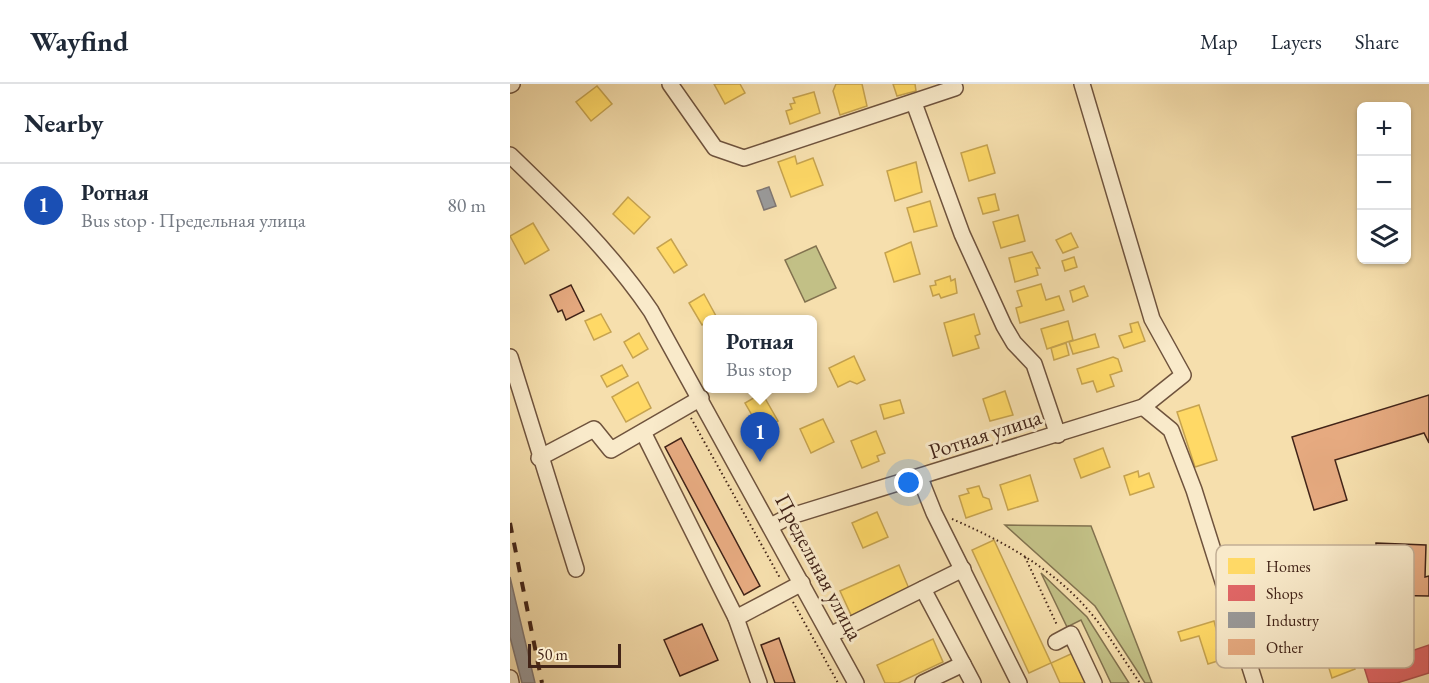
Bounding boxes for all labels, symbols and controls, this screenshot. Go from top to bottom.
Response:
text: Wayfind [30,23,128,59]
text: Map [1200,28,1238,55]
text: Layers [1271,28,1322,55]
text: Share [1355,28,1399,55]
map controls [1357,102,1411,264]
button: + [1357,102,1411,156]
text: Nearby [24,106,104,140]
button: − [1357,156,1411,210]
text: Ротная [81,178,149,207]
text: 1 [38,192,49,218]
text: 80 m [447,192,486,218]
text: Bus stop · Предельная улица [81,207,306,233]
button: layers [1357,210,1411,264]
popup [703,315,817,393]
text: Ротная [726,327,794,356]
text: Bus stop [726,356,792,382]
street label: Ротная улица [925,402,1045,466]
pin: 1 [740,412,780,462]
your location [894,468,923,497]
street label: Предельная улица [768,489,870,645]
legend [1216,545,1414,668]
text: Homes [1266,556,1311,577]
text: Shops [1266,583,1303,604]
text: Industry [1266,610,1320,631]
text: Other [1266,637,1304,658]
scale bar [528,641,621,668]
text: 50 m [537,644,568,665]

